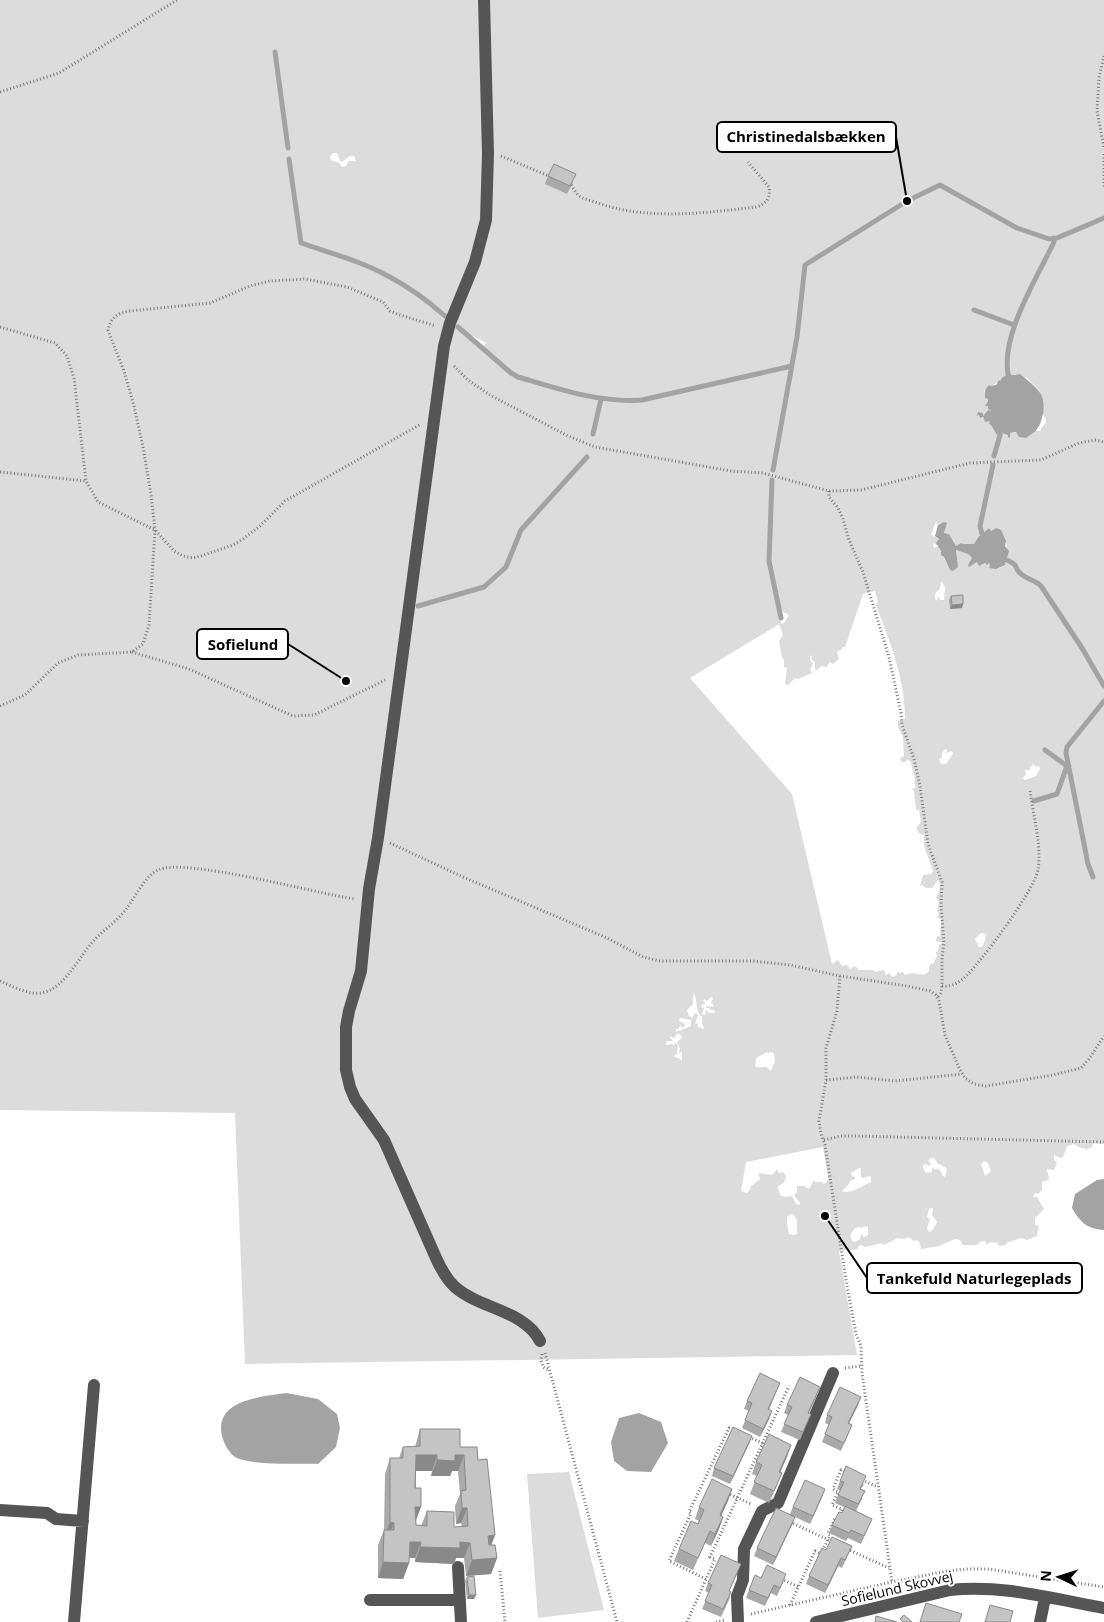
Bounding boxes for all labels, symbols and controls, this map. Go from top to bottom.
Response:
callout: Christinedalsbækken [717,122,896,152]
text: Christinedalsbækken [726,126,886,146]
callout: Sofielund [197,629,288,659]
text: Sofielund [208,634,278,654]
callout: Tankefuld Naturlegeplads [867,1263,1082,1293]
text: Tankefuld Naturlegeplads [877,1268,1071,1288]
north arrow [1034,1552,1084,1602]
street label: Sofielund Skovvej [839,1566,955,1610]
text: N [1036,1570,1055,1582]

